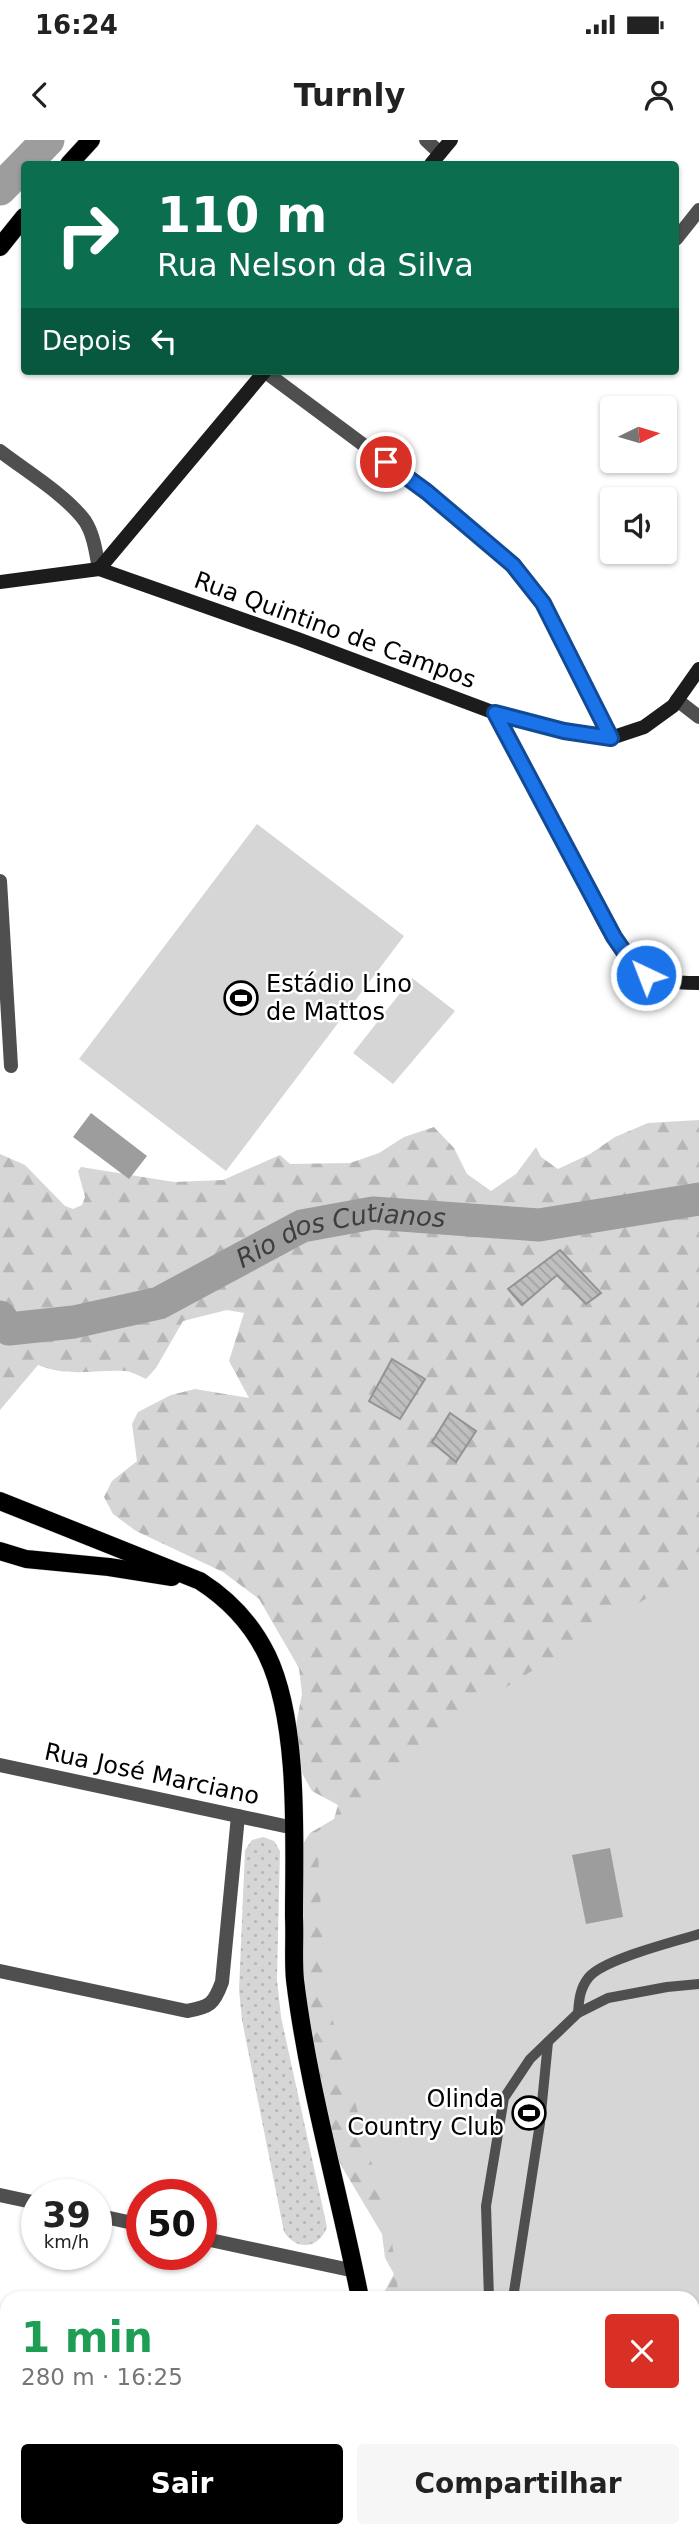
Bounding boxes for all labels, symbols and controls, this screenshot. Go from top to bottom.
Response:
text: 16:24 [35,10,118,40]
icon: back [21,76,59,114]
text: Turnly [294,76,405,114]
icon: person [640,76,678,114]
text: 110 m [157,187,327,244]
icon: right [42,189,133,280]
text: Rua Nelson da Silva [157,246,474,284]
icon: left [145,322,183,360]
text: Depois [42,326,131,356]
north arrow [600,396,677,472]
map controls [600,396,677,564]
pin [356,432,416,492]
icon: arrive [367,443,405,481]
button: sound [600,487,677,564]
street label: Rua Quintino de Campos [190,566,480,694]
position arrow [609,938,683,1012]
place label: Estádio Lino de Mattos [266,970,412,1026]
sports icon: Estádio Lino de Mattos [222,979,260,1017]
water label: Rio dos Cutianos [231,1197,447,1274]
street label: Rua José Marciano [42,1738,262,1810]
place label: Olinda Country Club [347,2085,504,2141]
sports icon: Olinda Country Club [510,2094,548,2132]
speed limit sign: 50 [126,2179,217,2270]
text: 39 [42,2195,91,2235]
text: km/h [44,2231,89,2252]
text: 1 min [21,2313,153,2362]
button: close [605,2314,679,2388]
text: 280 m · 16:25 [21,2364,183,2390]
button: Sair [21,2444,343,2524]
button: Compartilhar [357,2444,679,2524]

